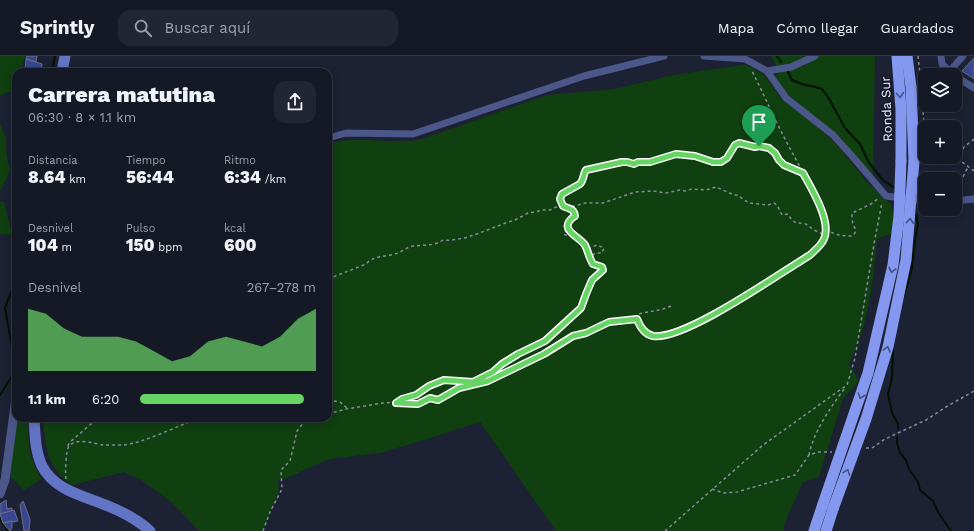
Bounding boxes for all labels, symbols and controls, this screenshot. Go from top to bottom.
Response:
search box [118,10,398,46]
text: Sprintly [20,16,94,39]
icon: search [132,17,154,39]
text: Buscar aquí [164,19,250,37]
text: Mapa [718,20,754,36]
text: Cómo llegar [776,20,859,36]
text: Guardados [881,20,954,36]
map controls [918,68,962,216]
button: layers [918,68,962,112]
street label: Ronda Sur [878,76,895,142]
button: share [274,81,316,123]
text: Carrera matutina [28,82,215,107]
one-way arrow [896,92,905,98]
pin [742,105,776,146]
text: 06:30 · 8 × 1.1 km [28,110,136,125]
icon: arrive [748,111,770,133]
button: + [918,120,962,164]
text: Distancia [28,154,78,167]
text: Tiempo [126,154,166,167]
text: Ritmo [224,154,256,167]
text: 8.64 [28,167,66,187]
text: 56:44 [126,167,174,187]
text: 6:34 [224,167,261,187]
button: − [918,172,962,216]
text: km [66,173,86,186]
text: /km [261,173,286,186]
one-way arrow [905,218,914,224]
text: Desnivel [28,222,73,235]
text: Pulso [126,222,155,235]
text: kcal [224,222,246,235]
text: 104 [28,235,58,255]
text: 150 [126,235,155,255]
text: 600 [224,235,257,255]
text: m [58,241,72,254]
text: bpm [155,241,183,254]
one-way arrow [888,267,897,273]
text: Desnivel [28,280,81,295]
text: 267–278 m [247,280,316,295]
one-way arrow [882,346,891,353]
text: 1.1 km [28,392,66,407]
text: 6:20 [92,392,119,407]
one-way arrow [857,392,865,399]
one-way arrow [842,469,850,476]

